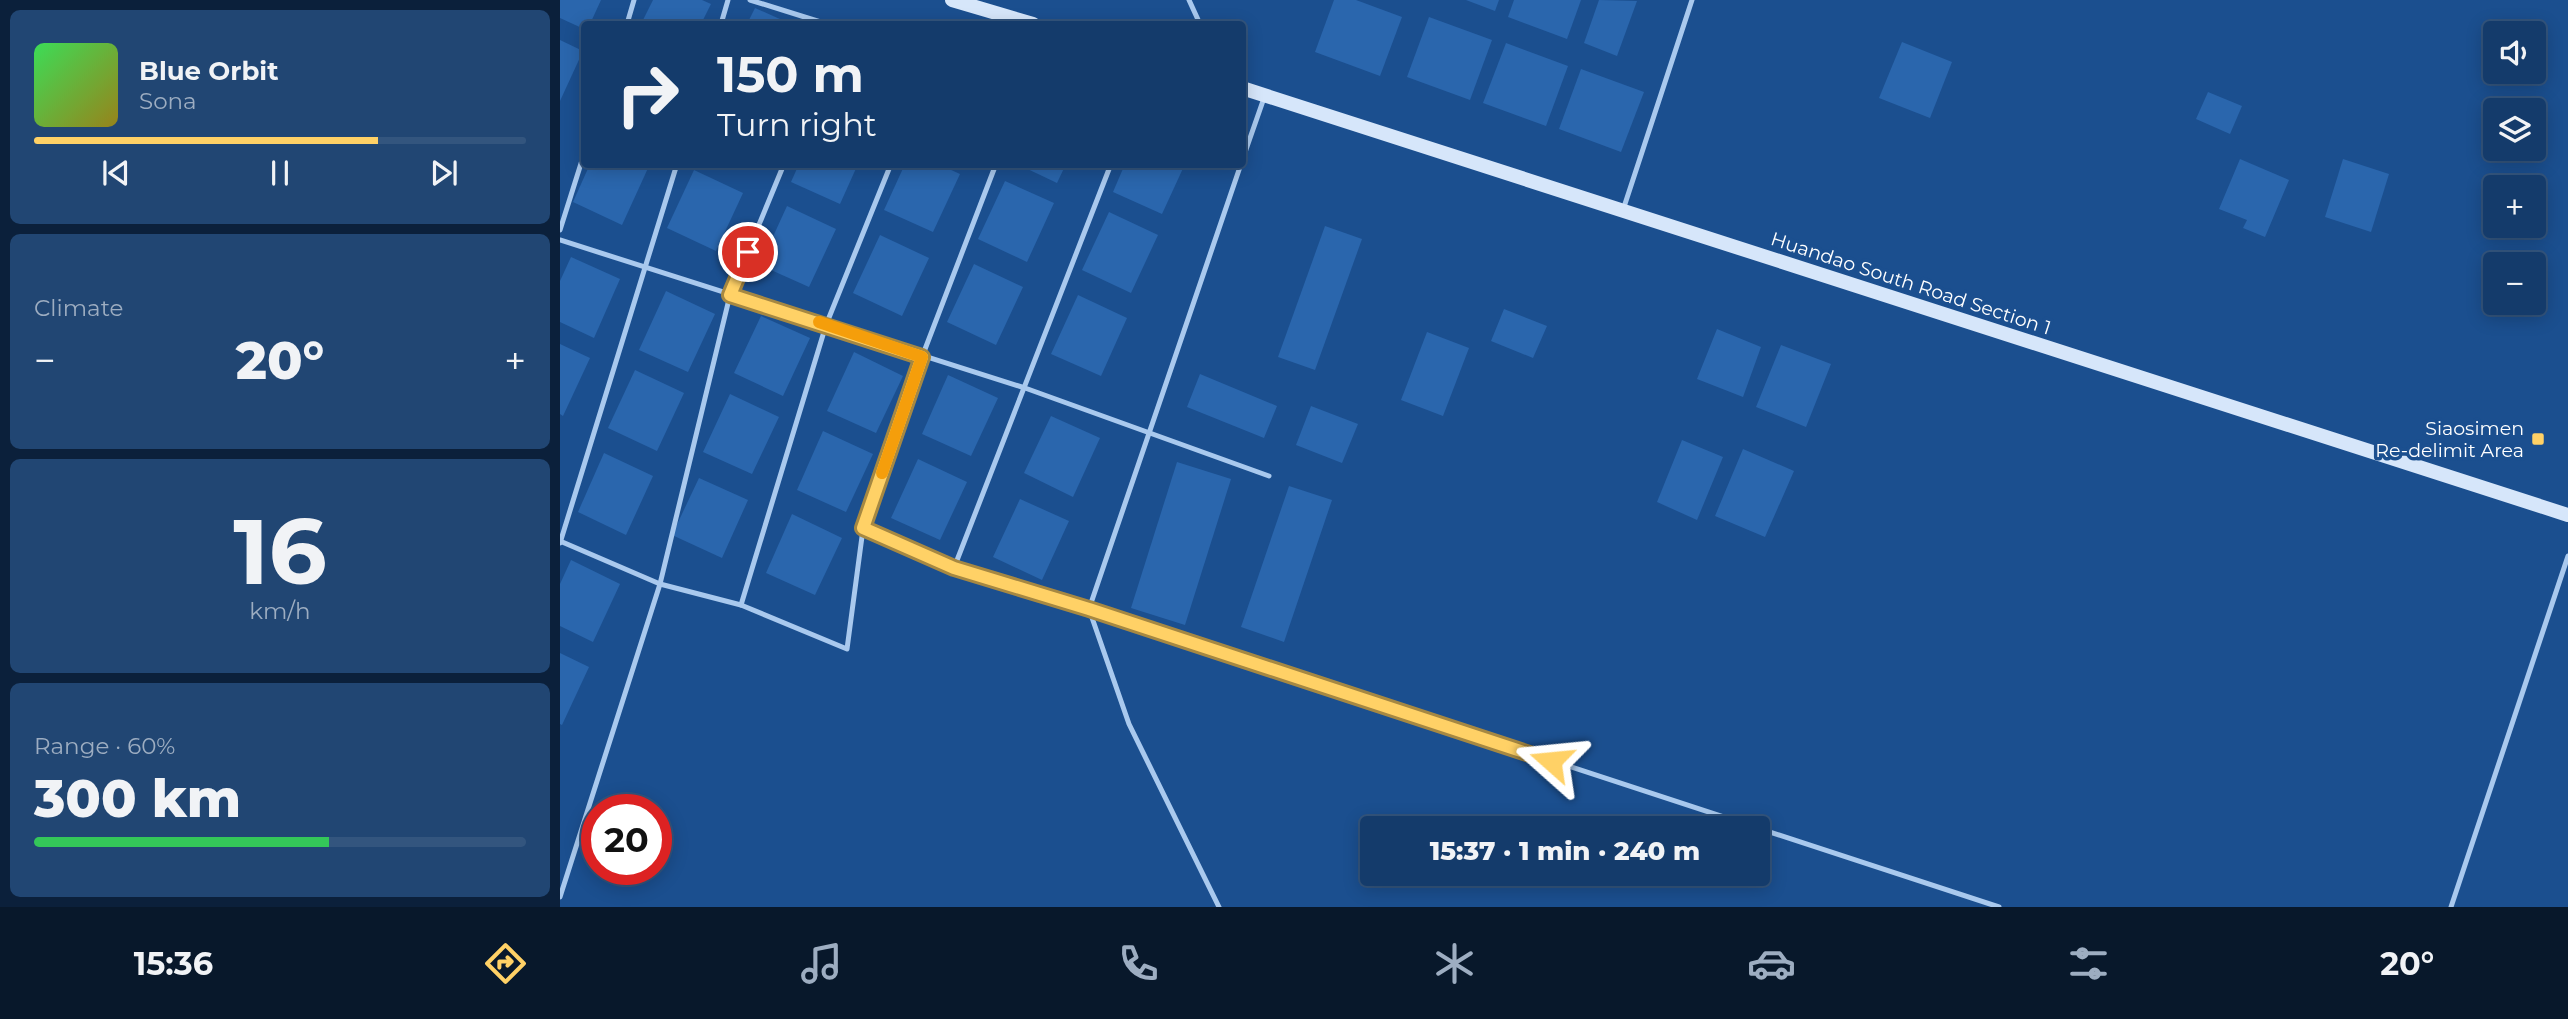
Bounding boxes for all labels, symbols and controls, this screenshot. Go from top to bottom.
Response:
map controls [2483,21,2546,315]
button: sound [2483,21,2546,84]
text: 150 m [717,45,864,104]
icon: right [602,49,693,140]
text: Blue Orbit [139,55,278,87]
text: Sona [139,87,197,115]
button: layers [2483,98,2546,161]
text: Turn right [717,105,877,144]
icon: previous [97,154,135,192]
icon: pause [261,154,299,192]
icon: next [425,154,463,192]
button: + [2483,175,2546,238]
pin [718,222,778,282]
street label: Huandao South Road Section 1 [1768,227,2054,340]
icon: arrive [729,233,767,271]
button: − [2483,252,2546,315]
text: Climate [34,294,123,322]
text: 20° [236,329,324,392]
text: − [34,337,56,384]
text: + [504,337,526,384]
place label: Siaosimen Re-delimit Area [2375,417,2524,462]
marker: Siaosimen Re-delimit Area [2530,431,2546,447]
text: 16 [233,496,327,607]
text: km/h [249,597,311,625]
position arrow [1514,724,1588,798]
text: Range · 60% [34,732,175,760]
text: 300 km [34,767,241,830]
speed limit sign: 20 [581,794,672,885]
text: 15:37 · 1 min · 240 m [1430,835,1700,867]
icon: directions [481,939,530,988]
icon: music [797,939,846,988]
icon: phone [1114,939,1163,988]
icon: climate [1430,939,1479,988]
icon: car [1747,939,1796,988]
icon: filters [2064,939,2113,988]
text: 15:36 [134,944,213,983]
text: 20° [2380,944,2434,983]

